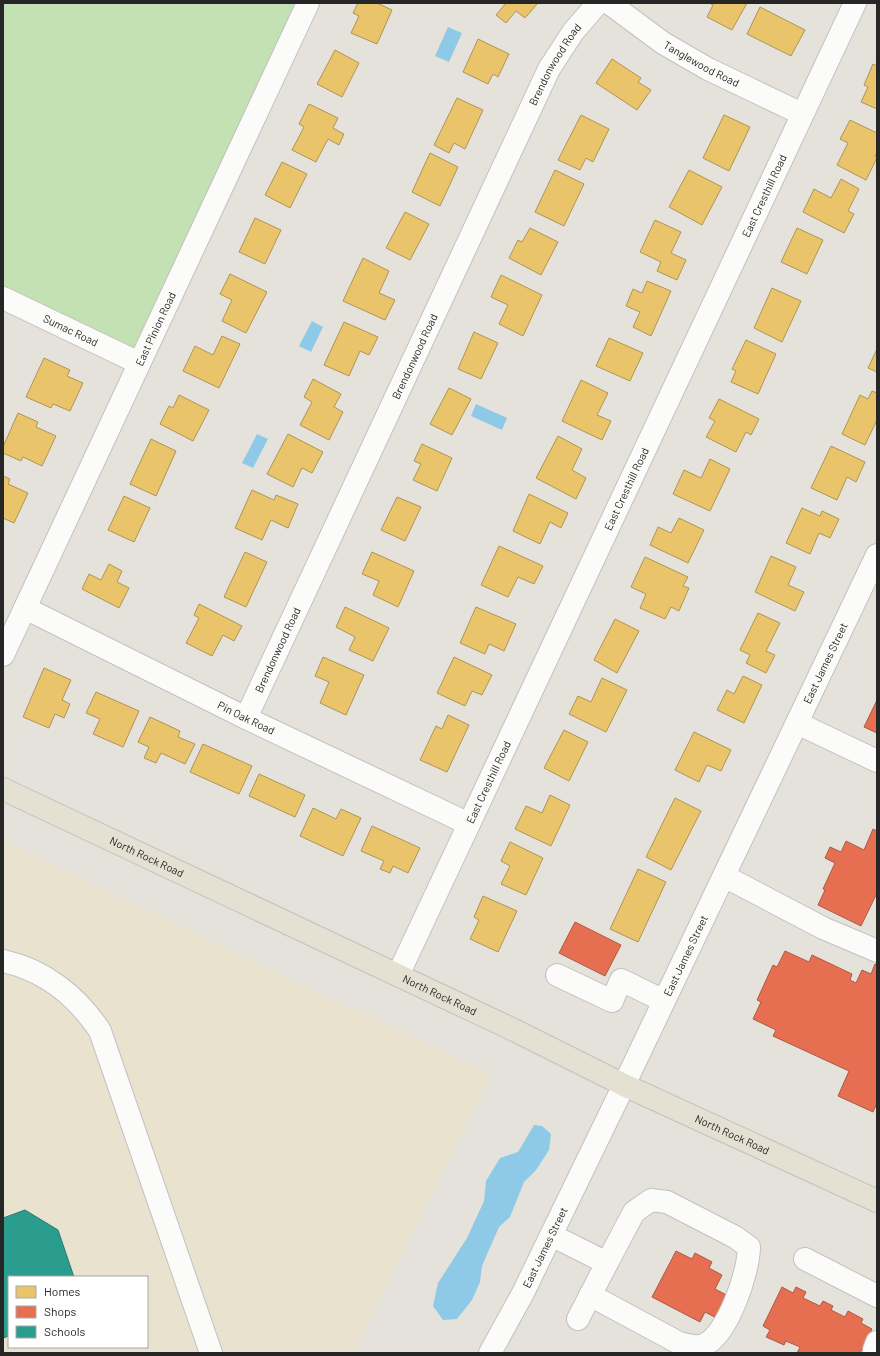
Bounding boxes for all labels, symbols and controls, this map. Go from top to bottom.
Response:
street label: Brendonwood Road [526,21,583,107]
street label: Tanglewood Road [661,38,742,89]
street label: East Cresthill Road [739,152,789,239]
street label: East Pinion Road [132,290,178,368]
street label: Sumac Road [41,311,100,349]
street label: Brendonwood Road [389,311,440,401]
street label: East Cresthill Road [601,445,651,532]
street label: Brendonwood Road [252,605,303,695]
street label: East James Street [800,620,850,706]
street label: Pin Oak Road [216,698,277,737]
street label: East Cresthill Road [463,739,513,825]
street label: North Rock Road [108,833,186,879]
street label: East James Street [660,913,710,998]
street label: North Rock Road [401,972,479,1018]
street label: North Rock Road [693,1112,772,1157]
street label: East James Street [520,1205,570,1290]
legend [8,1276,148,1348]
text: Homes [44,1284,81,1298]
text: Shops [44,1304,77,1318]
text: Schools [44,1324,85,1338]

